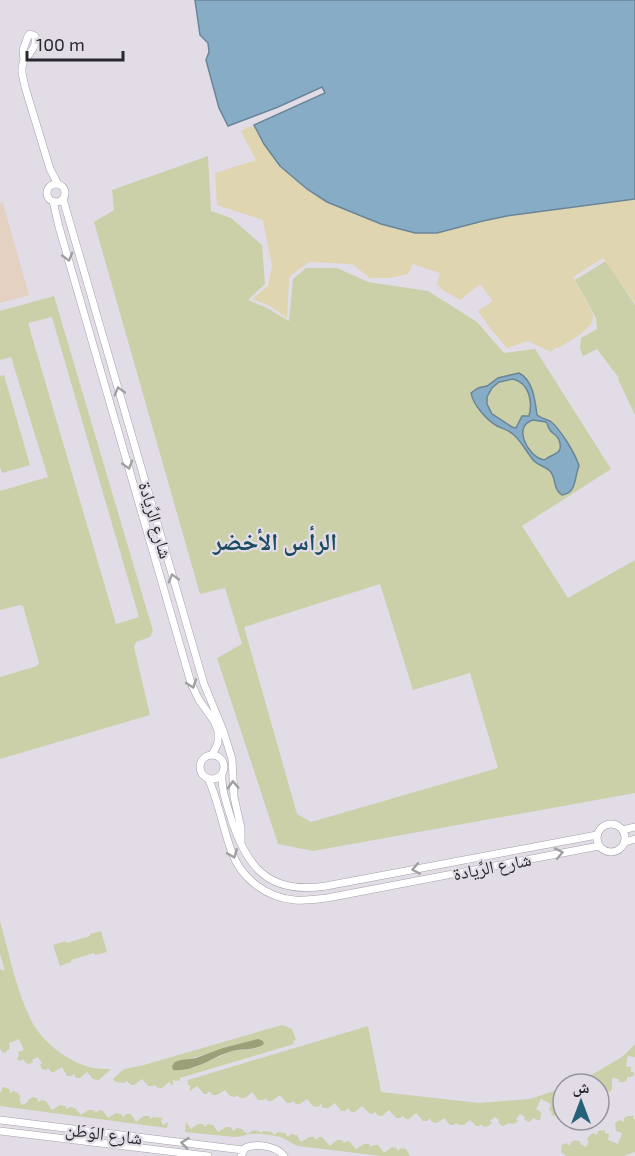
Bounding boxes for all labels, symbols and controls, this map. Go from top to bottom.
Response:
scale bar [27,24,123,62]
text: 100 m [36,33,85,55]
one-way arrow [61,251,73,262]
one-way arrow [114,386,126,397]
one-way arrow [121,459,133,469]
street label: شارع الرِّيادة [134,479,177,561]
district label: الرأس الأخضر [212,525,337,556]
one-way arrow [168,573,180,584]
one-way arrow [185,678,198,689]
one-way arrow [227,781,240,790]
one-way arrow [226,847,238,858]
one-way arrow [554,847,564,860]
street label: شارع الرِّيادة [451,848,533,885]
one-way arrow [411,862,421,875]
north arrow [551,1072,611,1132]
text: ش [573,1077,590,1097]
street label: شارع الوَطَن [64,1117,144,1150]
one-way arrow [180,1137,190,1149]

